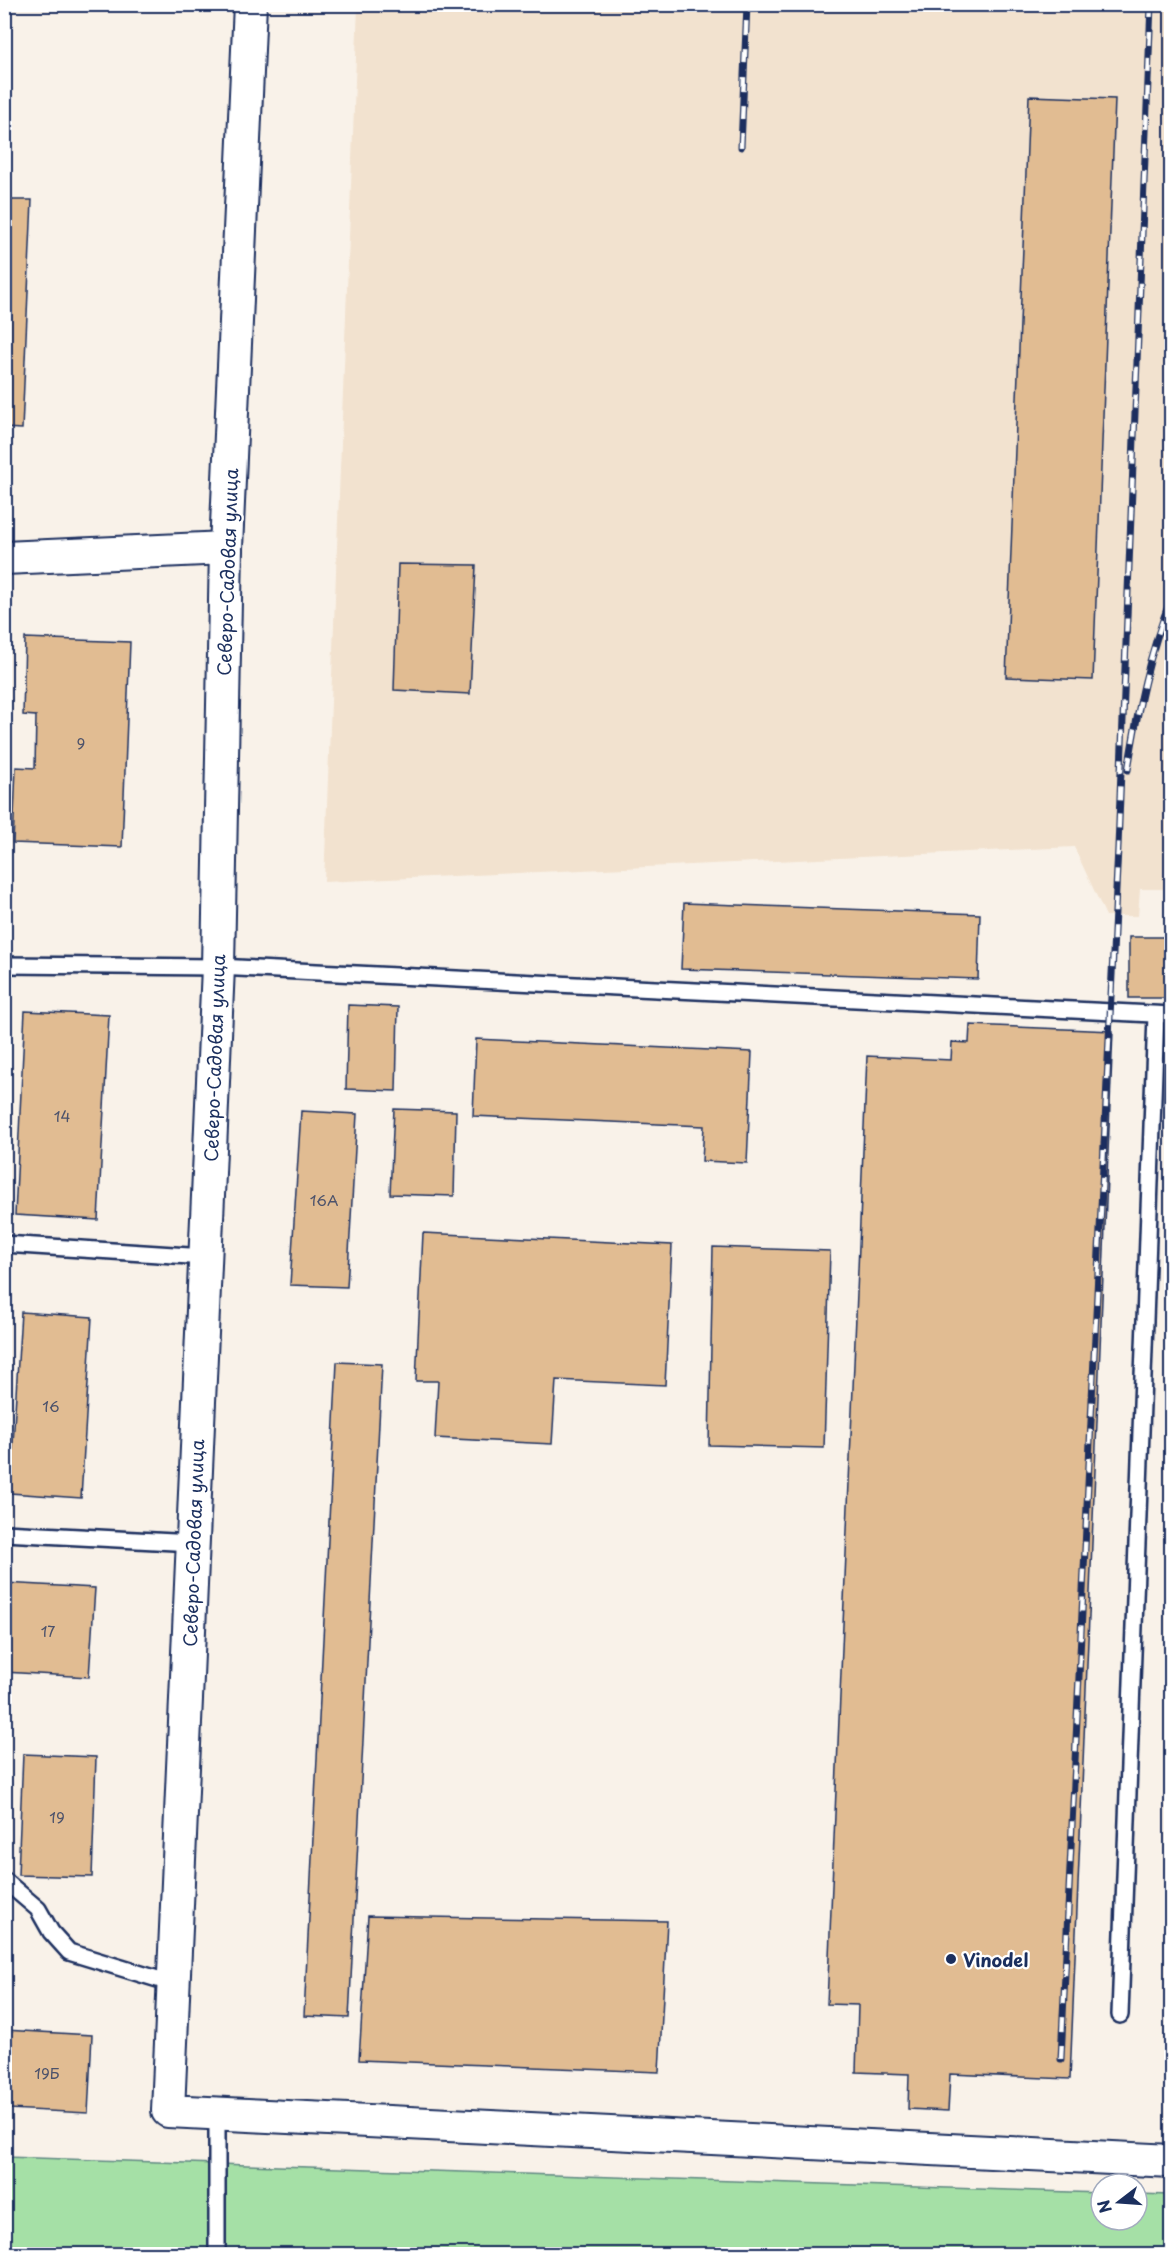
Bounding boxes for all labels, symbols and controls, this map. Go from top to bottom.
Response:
street label: Северо-Садовая улица [210,467,244,676]
house number: 9 [77,731,85,754]
street label: Северо-Садовая улица [197,953,231,1162]
house number: 14 [54,1104,70,1127]
house number: 16А [310,1188,338,1211]
house number: 16 [42,1394,60,1417]
street label: Северо-Садовая улица [176,1438,210,1647]
house number: 17 [41,1619,55,1642]
house number: 19 [49,1805,65,1828]
place label: Vinodel [963,1946,1028,1973]
marker: Vinodel [944,1952,958,1966]
house number: 19Б [34,2061,60,2084]
north arrow [1089,2172,1149,2232]
text: N [1090,2197,1117,2216]

